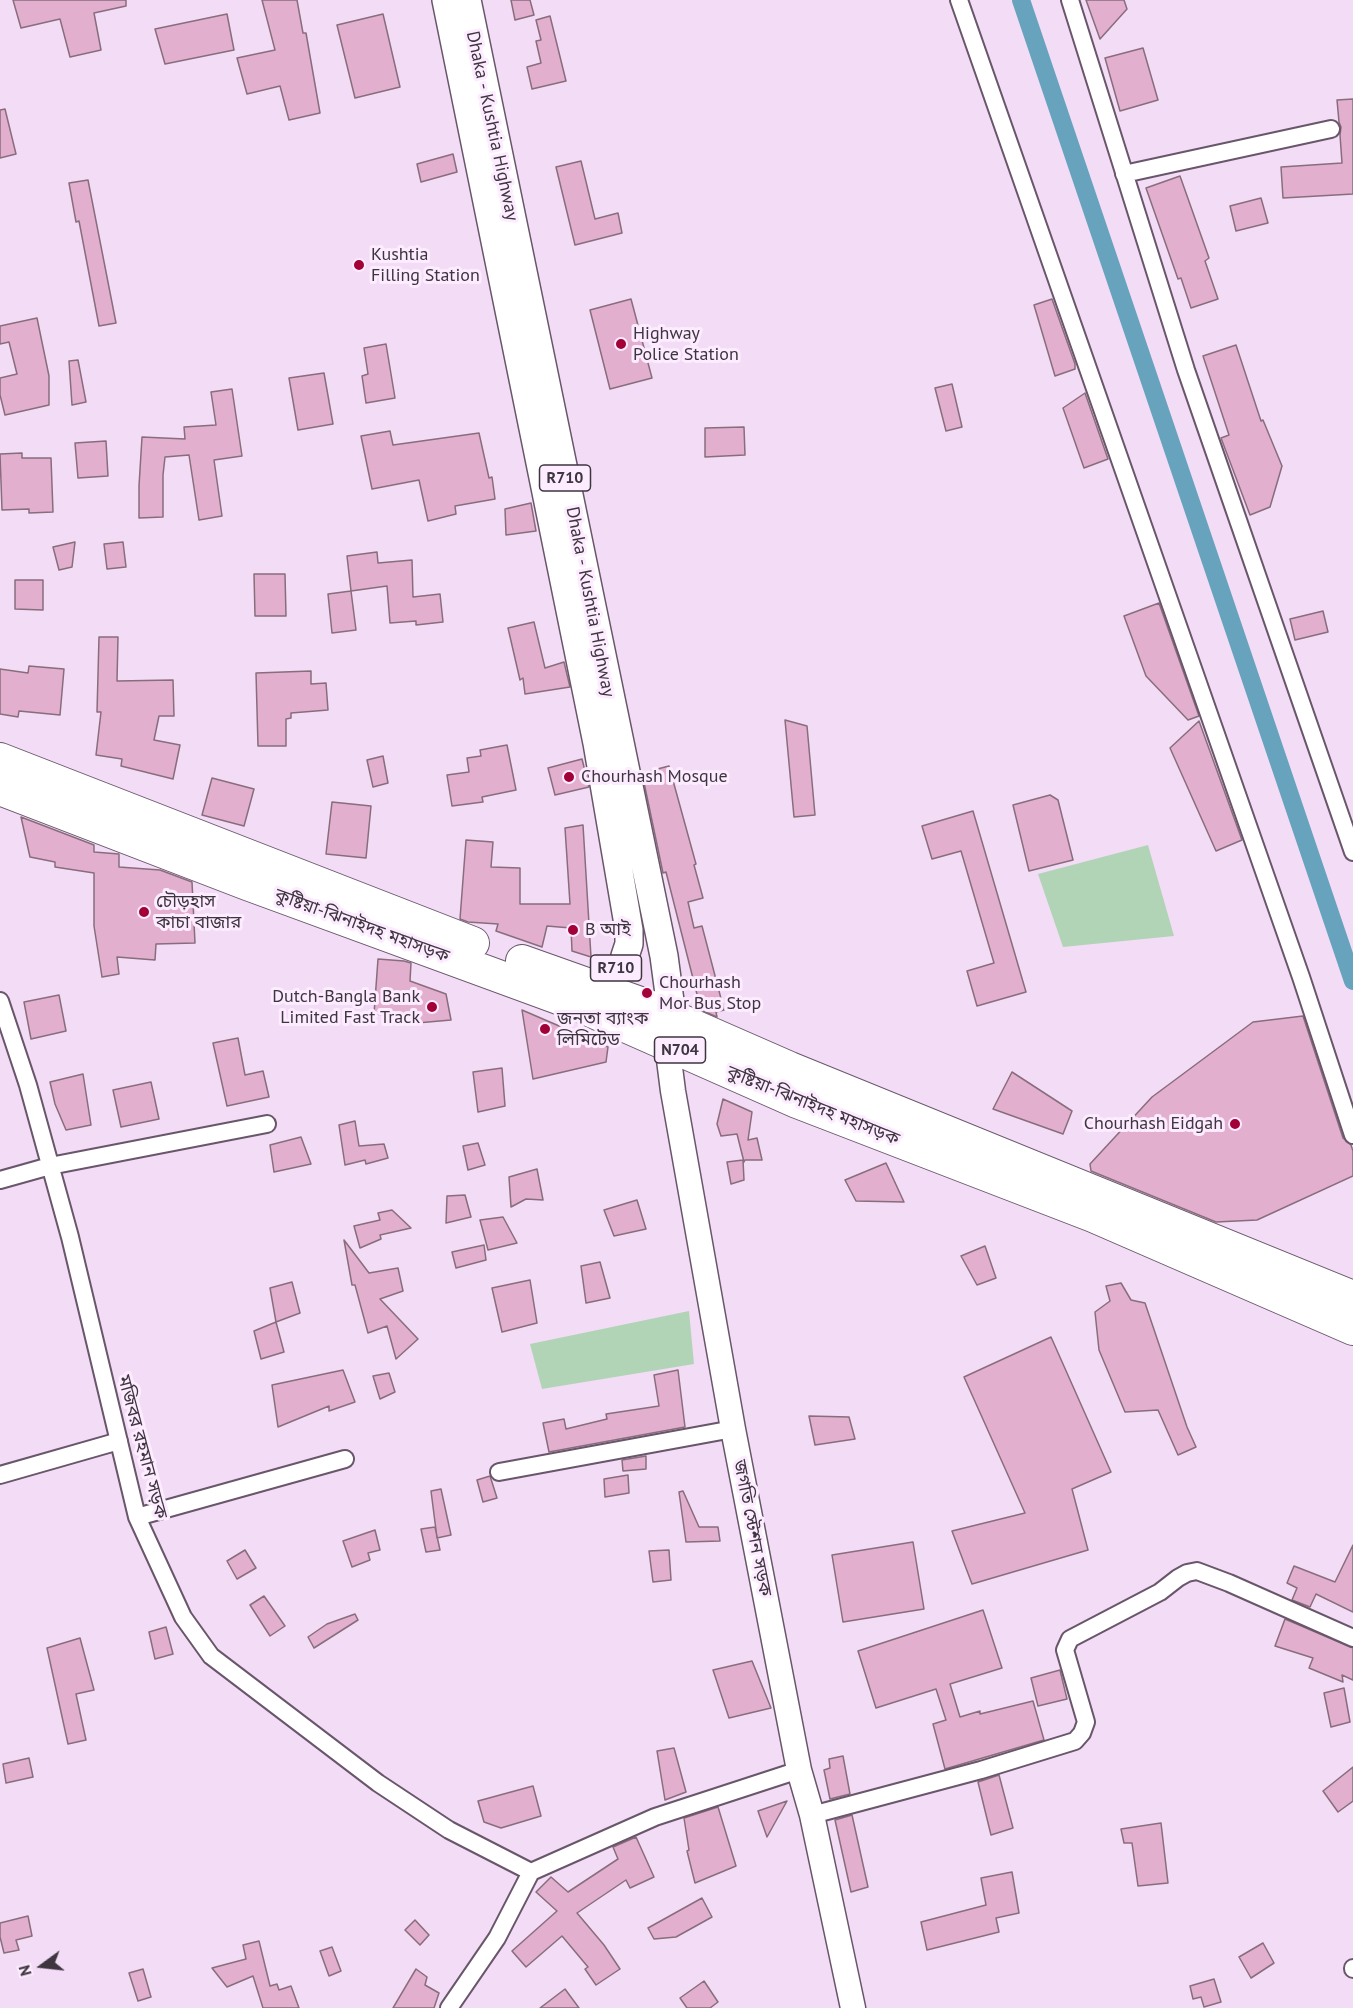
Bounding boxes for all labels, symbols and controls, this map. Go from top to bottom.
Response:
street label: Dhaka - Kushtia Highway [461,29,523,223]
place label: Kushtia Filling Station [371,244,480,286]
marker: Kushtia Filling Station [352,258,366,272]
place label: Highway Police Station [633,323,739,366]
marker: Highway Police Station [614,337,628,351]
road number: R710 [540,465,590,491]
street label: Dhaka - Kushtia Highway [561,505,619,699]
place label: Chourhash Mosque [581,766,728,788]
marker: Chourhash Mosque [562,770,576,784]
street label: কুষ্টিয়া-ঝিনাইদহ মহাসড়ক [272,884,452,968]
place label: চৌড়হাস কাচা বাজার [156,891,241,934]
marker: চৌড়হাস কাচা বাজার [137,905,151,919]
place label: B আই [585,919,631,941]
marker: B আই [566,923,580,937]
road number: R710 [590,955,642,981]
place label: Chourhash Mor Bus Stop [659,972,761,1014]
place label: Dutch-Bangla Bank Limited Fast Track [272,986,420,1028]
marker: Chourhash Mor Bus Stop [640,986,654,1000]
marker: Dutch-Bangla Bank Limited Fast Track [425,1000,439,1014]
place label: জনতা ব্যাংক লিমিটেড [557,1008,648,1050]
marker: জনতা ব্যাংক লিমিটেড [538,1022,552,1036]
road number: N704 [654,1037,706,1063]
street label: কুষ্টিয়া-ঝিনাইদহ মহাসড়ক [724,1061,902,1151]
place label: Chourhash Eidgah [1084,1113,1223,1135]
marker: Chourhash Eidgah [1228,1117,1242,1131]
street label: মজিবর রহমান সড়ক [112,1373,172,1521]
street label: জগতি স্টেশন সড়ক [728,1458,776,1598]
north arrow [12,1936,72,1996]
text: N [14,1963,36,1978]

